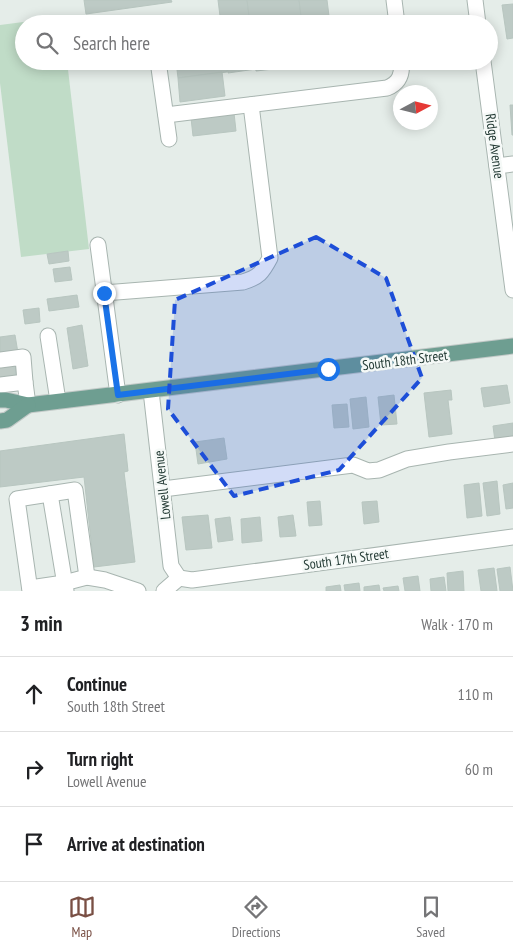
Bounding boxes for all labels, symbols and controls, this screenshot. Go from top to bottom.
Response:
search box [15,15,498,70]
icon: search [33,29,61,57]
text: Search here [73,31,150,55]
north arrow [393,85,438,130]
street label: Ridge Avenue [482,112,509,180]
route end [93,282,116,305]
street label: South 18th Street [361,346,449,374]
route start [317,358,340,381]
street label: Lowell Avenue [149,449,175,521]
street label: South 17th Street [302,544,390,574]
text: 3 min [20,610,62,637]
text: Walk · 170 m [421,614,493,634]
text: Continue [67,672,127,696]
icon: ahead [20,680,48,708]
text: 110 m [458,684,493,704]
text: South 18th Street [67,696,165,716]
text: Turn right [67,747,133,771]
icon: right [20,755,48,783]
text: 60 m [465,759,493,779]
text: Lowell Avenue [67,771,147,791]
icon: arrive [20,830,48,858]
text: Arrive at destination [67,832,205,856]
tab: Map [68,893,96,941]
tab: Directions [232,893,280,941]
tab: Saved [416,893,445,941]

